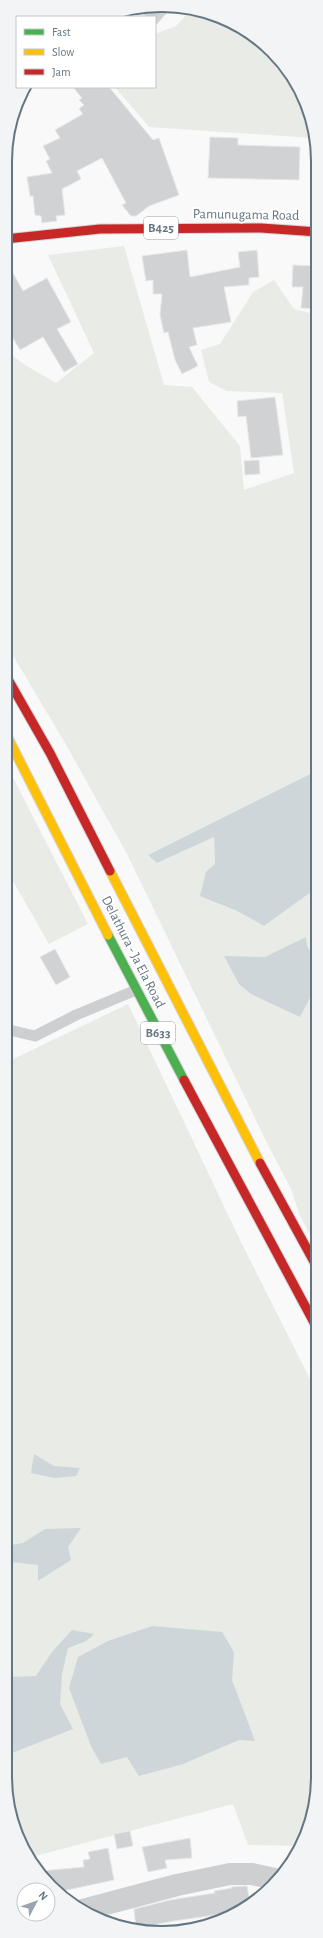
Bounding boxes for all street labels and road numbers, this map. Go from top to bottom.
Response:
street label: Pamunugama Road [193,207,299,223]
road number: B425 [144,217,178,239]
street label: Delathura - Ja Ela Road [99,894,167,1010]
road number: B633 [141,1022,175,1044]

